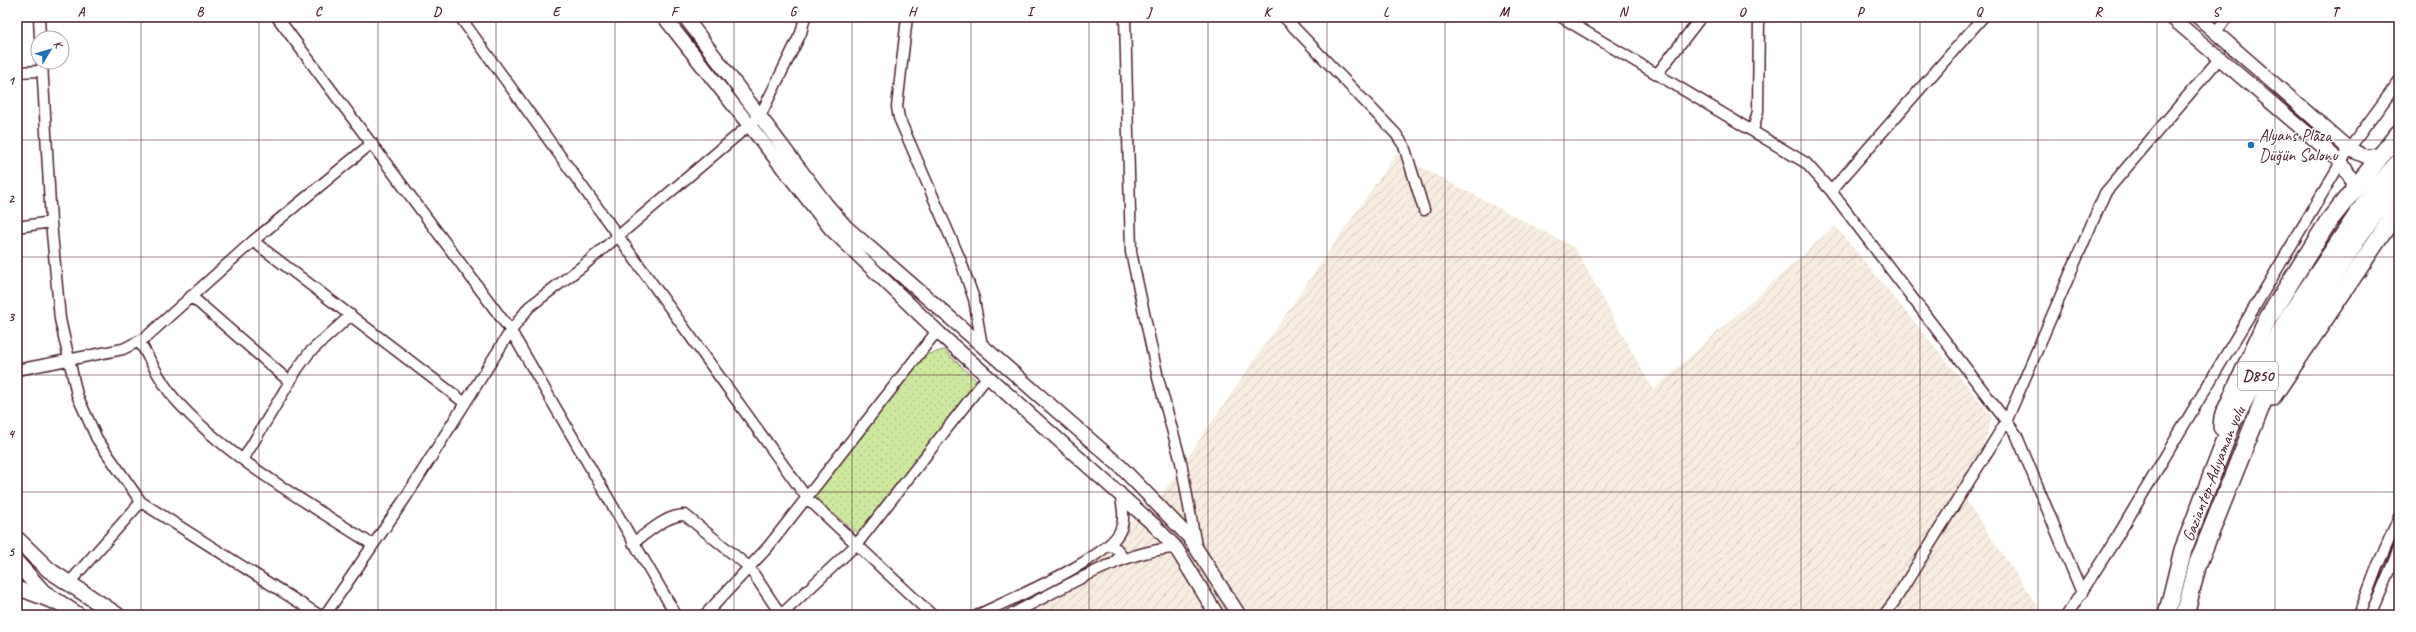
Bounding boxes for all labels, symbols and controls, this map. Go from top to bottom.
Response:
text: A [78,4,86,20]
text: B [197,4,205,20]
text: C [315,4,323,20]
text: D [433,4,442,20]
text: E [553,4,562,20]
text: F [671,4,680,20]
text: G [790,4,798,20]
text: H [908,4,918,20]
text: I [1027,4,1036,20]
text: J [1146,4,1153,20]
text: K [1264,4,1274,20]
text: L [1383,4,1390,20]
text: M [1499,4,1510,20]
text: N [1619,4,1630,20]
text: O [1739,4,1748,20]
text: P [1857,4,1866,20]
text: Q [1976,4,1984,20]
text: R [2094,4,2103,20]
text: S [2213,4,2223,20]
text: T [2332,4,2341,20]
north arrow [30,30,70,70]
text: K [51,37,67,52]
text: 1 [8,73,16,89]
place label: Alyans Plaza Düğün Salonu [2259,125,2339,166]
marker: Alyans Plaza Düğün Salonu [2246,140,2256,150]
text: 2 [8,191,15,207]
text: 3 [8,309,15,325]
road number: D850 [2238,362,2278,390]
street label: Gaziantep-Adıyaman yolu [2177,401,2250,544]
text: 4 [8,426,16,442]
text: 5 [8,544,15,560]

